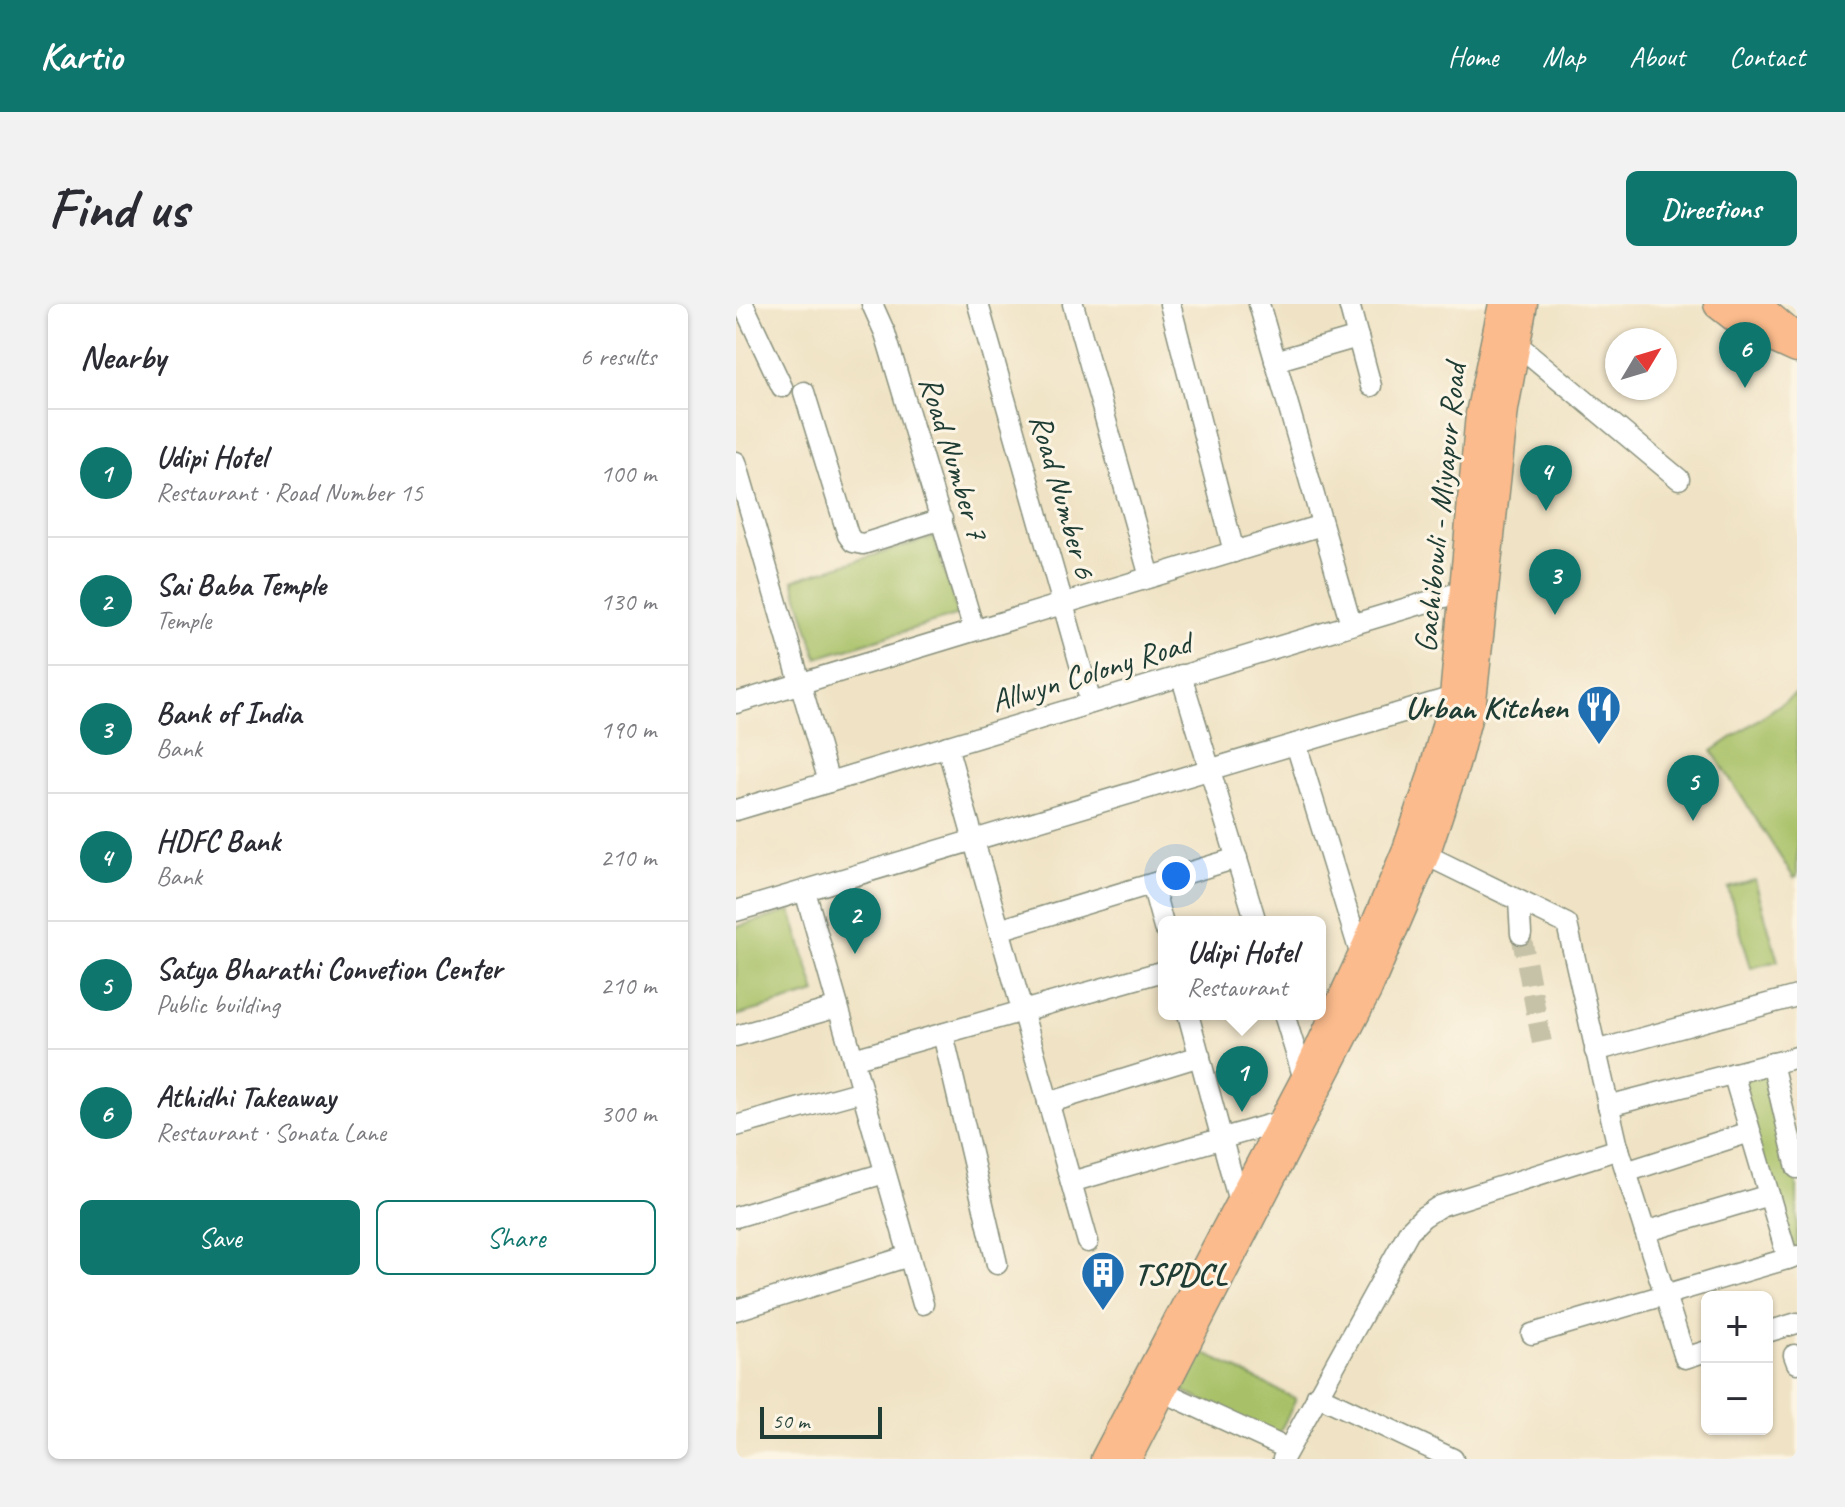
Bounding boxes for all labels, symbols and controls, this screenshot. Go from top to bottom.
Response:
text: Kartio [40,33,122,80]
text: Home [1448,39,1498,74]
text: Map [1542,39,1585,74]
text: About [1629,39,1685,74]
text: Contact [1729,39,1805,74]
button: Directions [1626,171,1797,246]
text: Find us [48,173,188,244]
pin: 6 [1719,322,1771,388]
north arrow [1605,328,1677,400]
text: Nearby [80,335,166,378]
text: 6 results [580,340,656,373]
street label: Gachibowli - Miyapur Road [1404,357,1476,655]
street label: Road Number 7 [910,371,999,546]
street label: Road Number 6 [1020,409,1106,584]
text: Udipi Hotel [156,438,267,476]
pin: 4 [1520,445,1572,511]
text: 1 [100,457,112,490]
text: 100 m [600,457,656,490]
text: Restaurant · Road Number 15 [156,476,423,509]
pin: 3 [1529,549,1581,615]
text: Sai Baba Temple [156,566,326,604]
text: 2 [100,585,112,618]
text: 130 m [600,585,656,618]
text: Temple [156,604,211,637]
street label: Allwyn Colony Road [986,621,1200,722]
restaurant icon: Urban Kitchen [1575,683,1623,746]
place label: Urban Kitchen [1405,687,1569,728]
text: Bank of India [156,694,302,732]
text: 3 [100,713,112,746]
text: 190 m [600,713,656,746]
text: Bank [156,732,202,765]
pin: 5 [1667,755,1719,821]
text: HDFC Bank [156,822,280,860]
text: 4 [100,841,112,874]
text: 210 m [600,841,656,874]
your location [1156,856,1196,896]
text: Bank [156,860,202,893]
pin: 2 [829,888,881,954]
popup [1158,916,1326,1020]
text: Udipi Hotel [1187,933,1297,971]
text: Satya Bharathi Convetion Center [156,950,502,988]
text: 5 [100,969,112,1002]
text: 210 m [600,969,656,1002]
text: Restaurant [1187,971,1287,1004]
text: Public building [156,988,279,1021]
pin: 1 [1216,1046,1268,1112]
text: Athidhi Takeaway [156,1078,336,1116]
text: 6 [100,1097,112,1130]
text: 300 m [600,1097,656,1130]
text: Restaurant · Sonata Lane [156,1116,386,1149]
button: Save [80,1200,360,1275]
button: Share [376,1200,656,1275]
building icon: TSPDCL [1079,1249,1127,1312]
place label: TSPDCL [1134,1253,1228,1294]
map controls [1701,1291,1773,1435]
button: + [1701,1291,1773,1363]
button: − [1701,1363,1773,1435]
scale bar [760,1403,882,1439]
text: 50 m [772,1407,809,1435]

